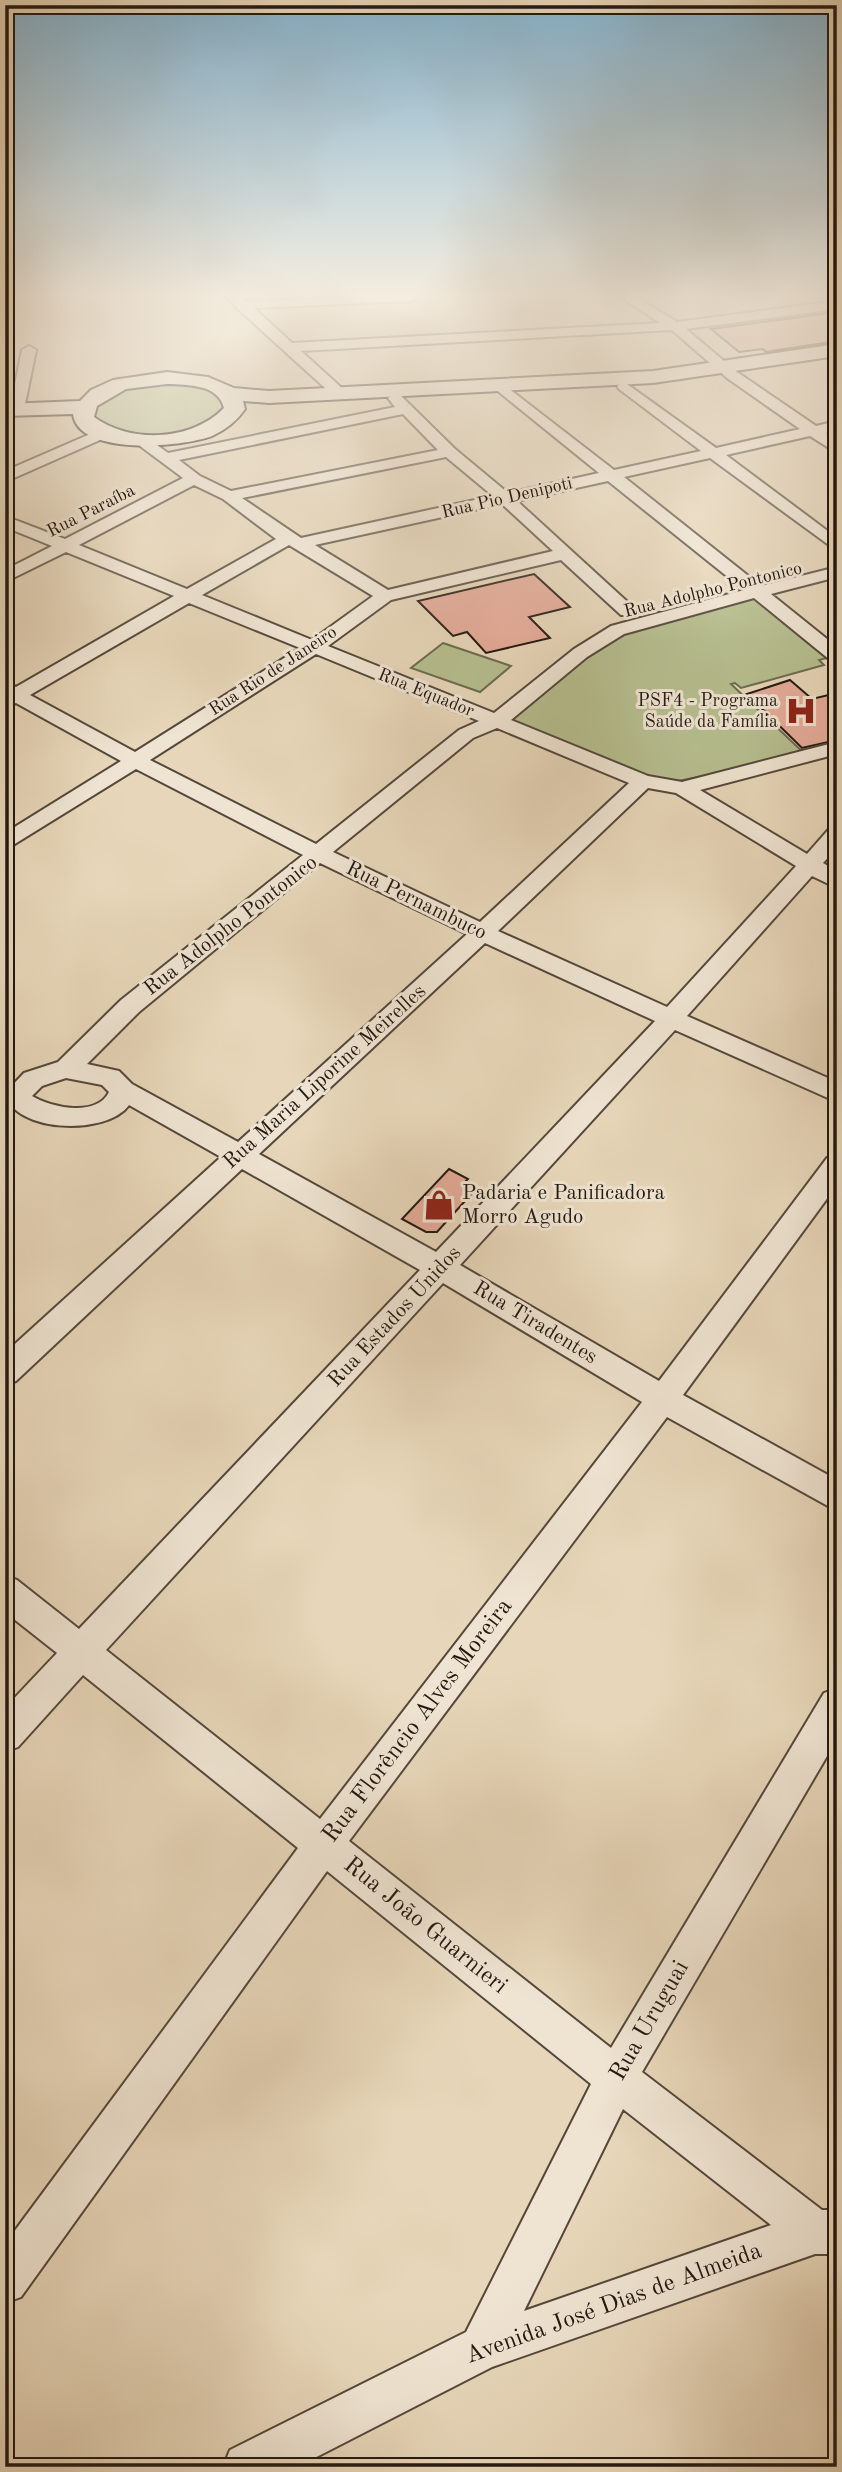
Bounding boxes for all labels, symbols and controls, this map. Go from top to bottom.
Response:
street label: Rua Pio Denipoti [440,474,574,522]
street label: Rua Paraíba [44,481,138,541]
street label: Rua Adolpho Pontonico [622,559,804,621]
street label: Rua Rio de Janeiro [206,623,340,719]
street label: Rua Equador [375,666,477,721]
place label: PSF4 - Programa Saúde da Família [638,692,778,731]
hospital icon: PSF4 - Programa Saúde da Família [784,694,818,728]
street label: Rua Adolpho Pontonico [140,852,322,1000]
street label: Rua Pernambuco [342,858,490,944]
street label: Rua Maria Liporine Meirelles [220,981,430,1173]
place label: Padaria e Panificadora Morro Agudo [462,1183,665,1228]
shop icon: Padaria e Panificadora Morro Agudo [422,1188,456,1222]
street label: Rua Estados Unidos [325,1243,465,1391]
street label: Rua Tiradentes [469,1278,601,1368]
street label: Rua Florêncio Alves Moreira [319,1595,517,1847]
street label: Rua João Guarnieri [339,1853,511,1999]
street label: Rua Uruguai [606,1957,694,2085]
street label: Avenida José Dias de Almeida [463,2239,765,2369]

